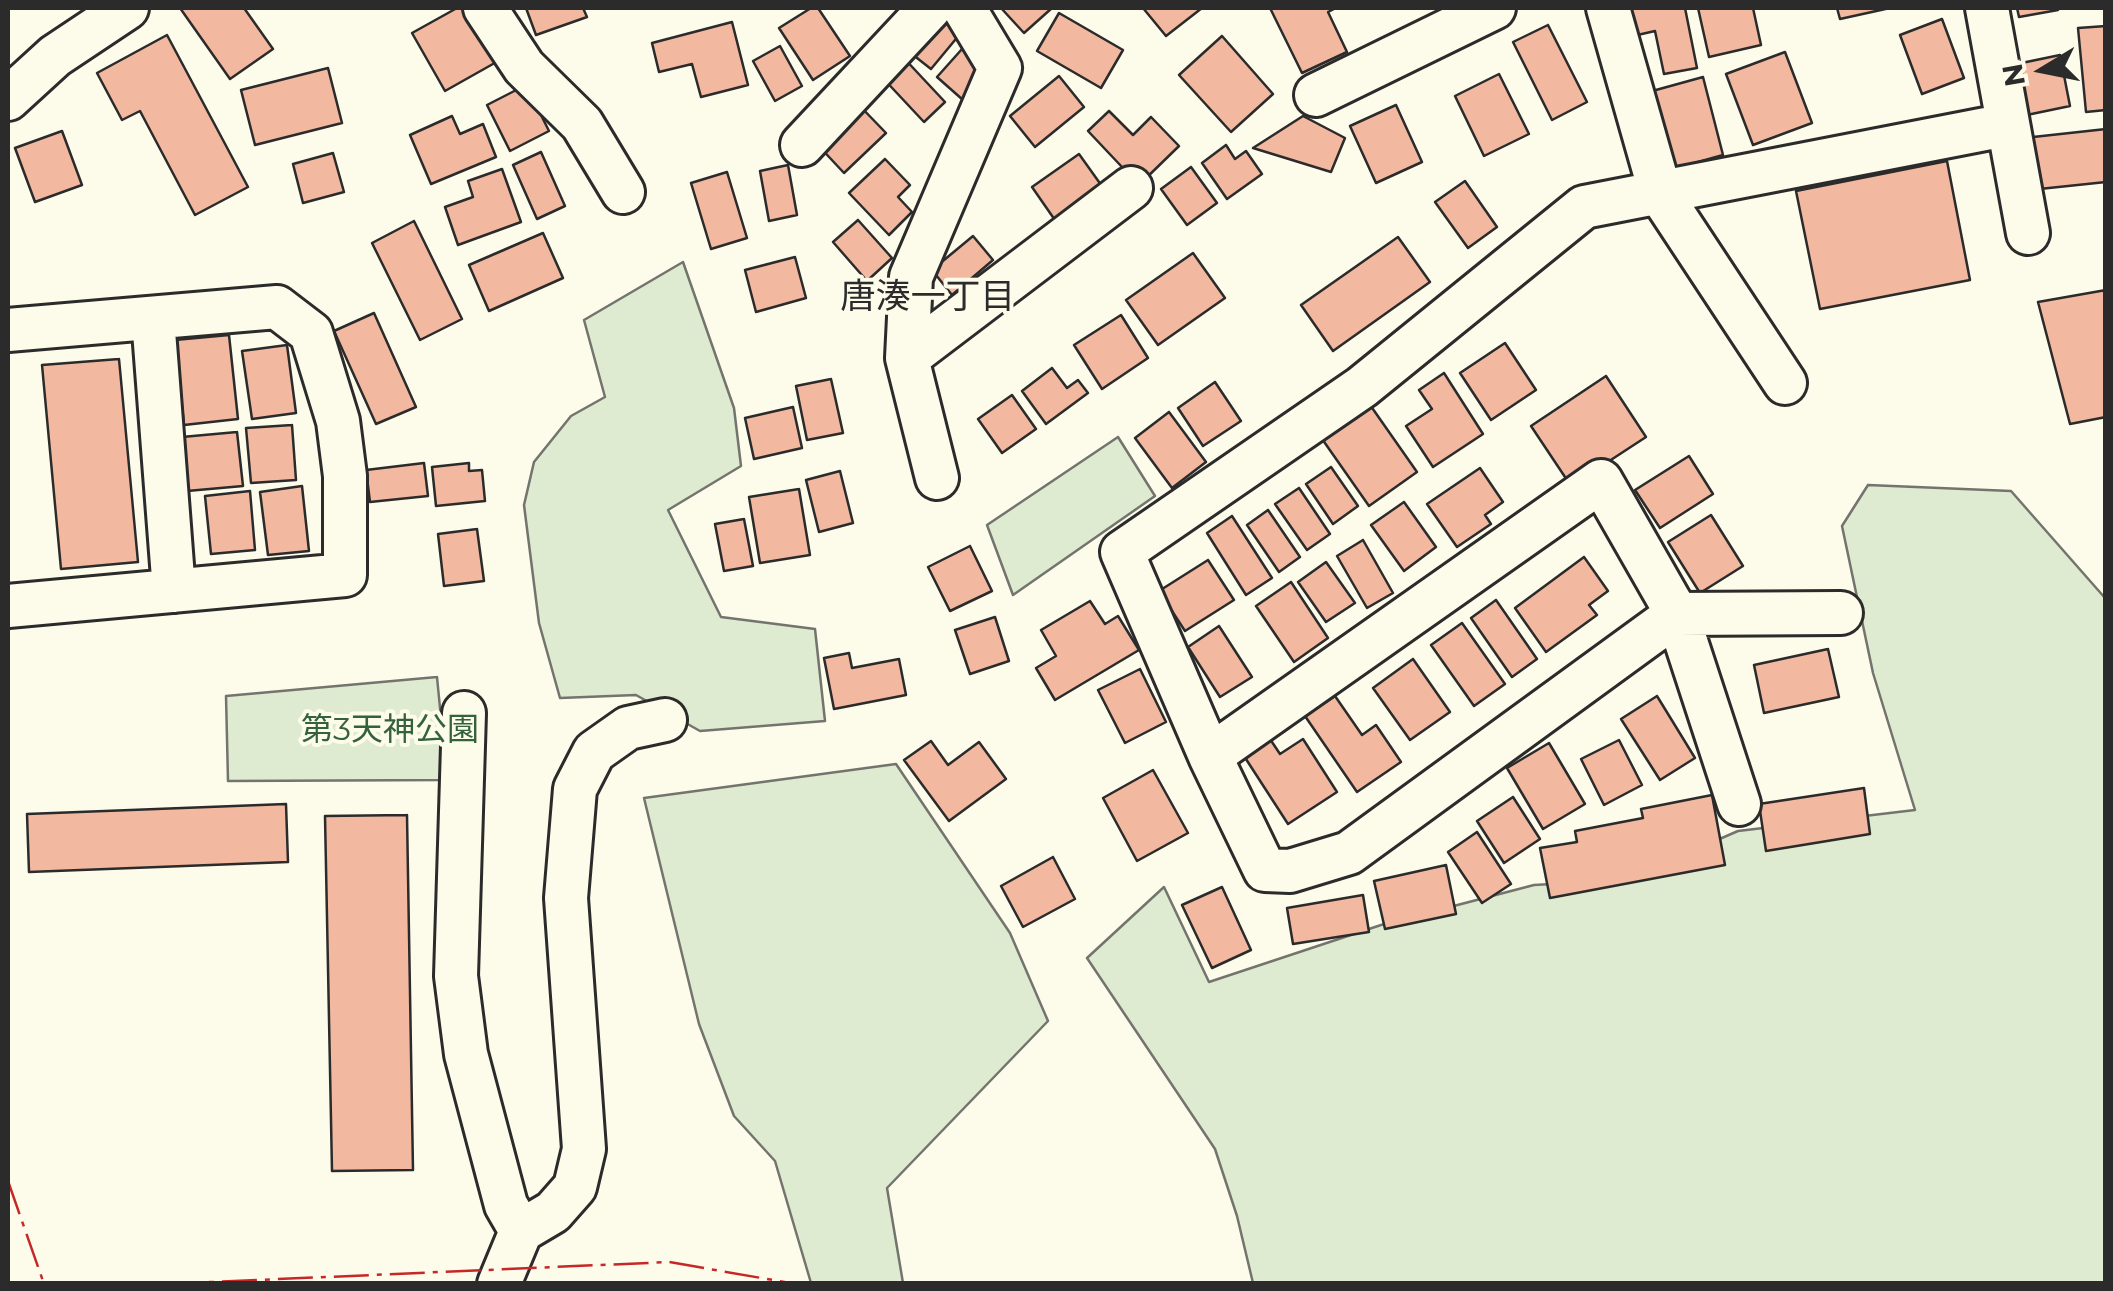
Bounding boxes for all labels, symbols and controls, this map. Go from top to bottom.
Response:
north arrow [1993,20,2093,120]
text: N [1995,61,2032,89]
district label: 唐湊一丁目 [841,277,1015,319]
park label: 第3天神公園 [301,712,479,750]

